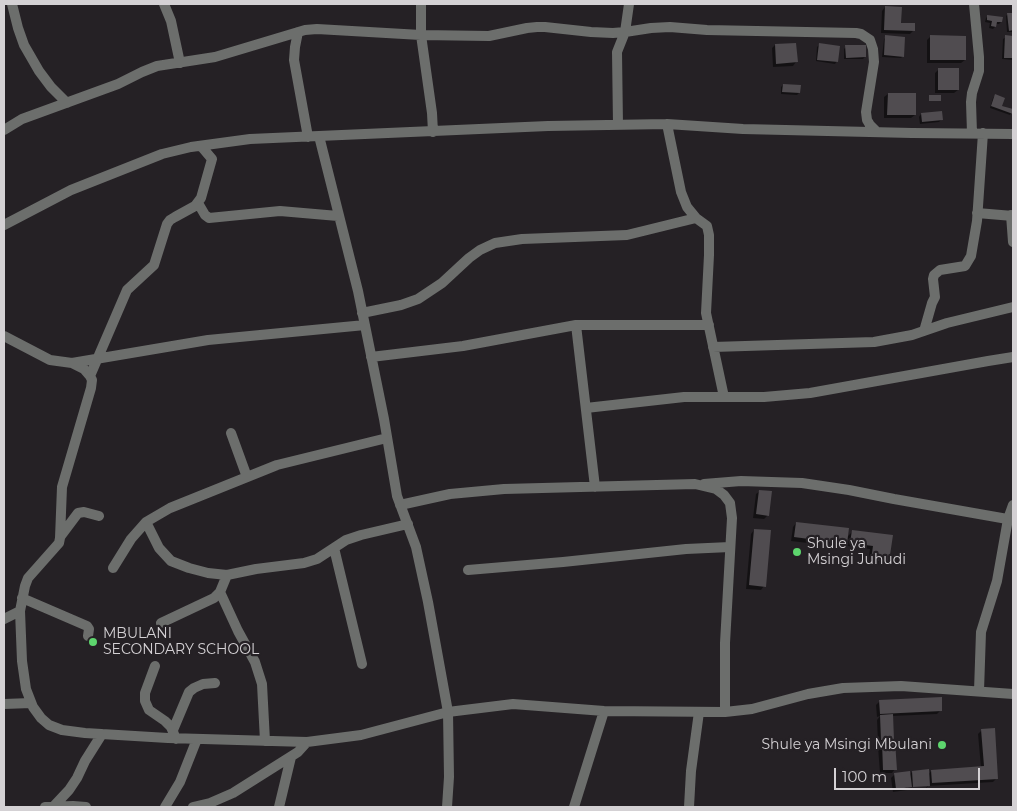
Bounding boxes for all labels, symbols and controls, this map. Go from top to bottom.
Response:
place label: Shule ya Msingi Juhudi [807,536,906,568]
marker: Shule ya Msingi Juhudi [791,546,803,558]
place label: MBULANI SECONDARY SCHOOL [103,626,259,658]
marker: MBULANI SECONDARY SCHOOL [87,636,99,648]
place label: Shule ya Msingi Mbulani [761,737,932,753]
marker: Shule ya Msingi Mbulani [936,739,948,751]
scale bar [837,758,983,790]
text: 100 m [842,767,887,786]

